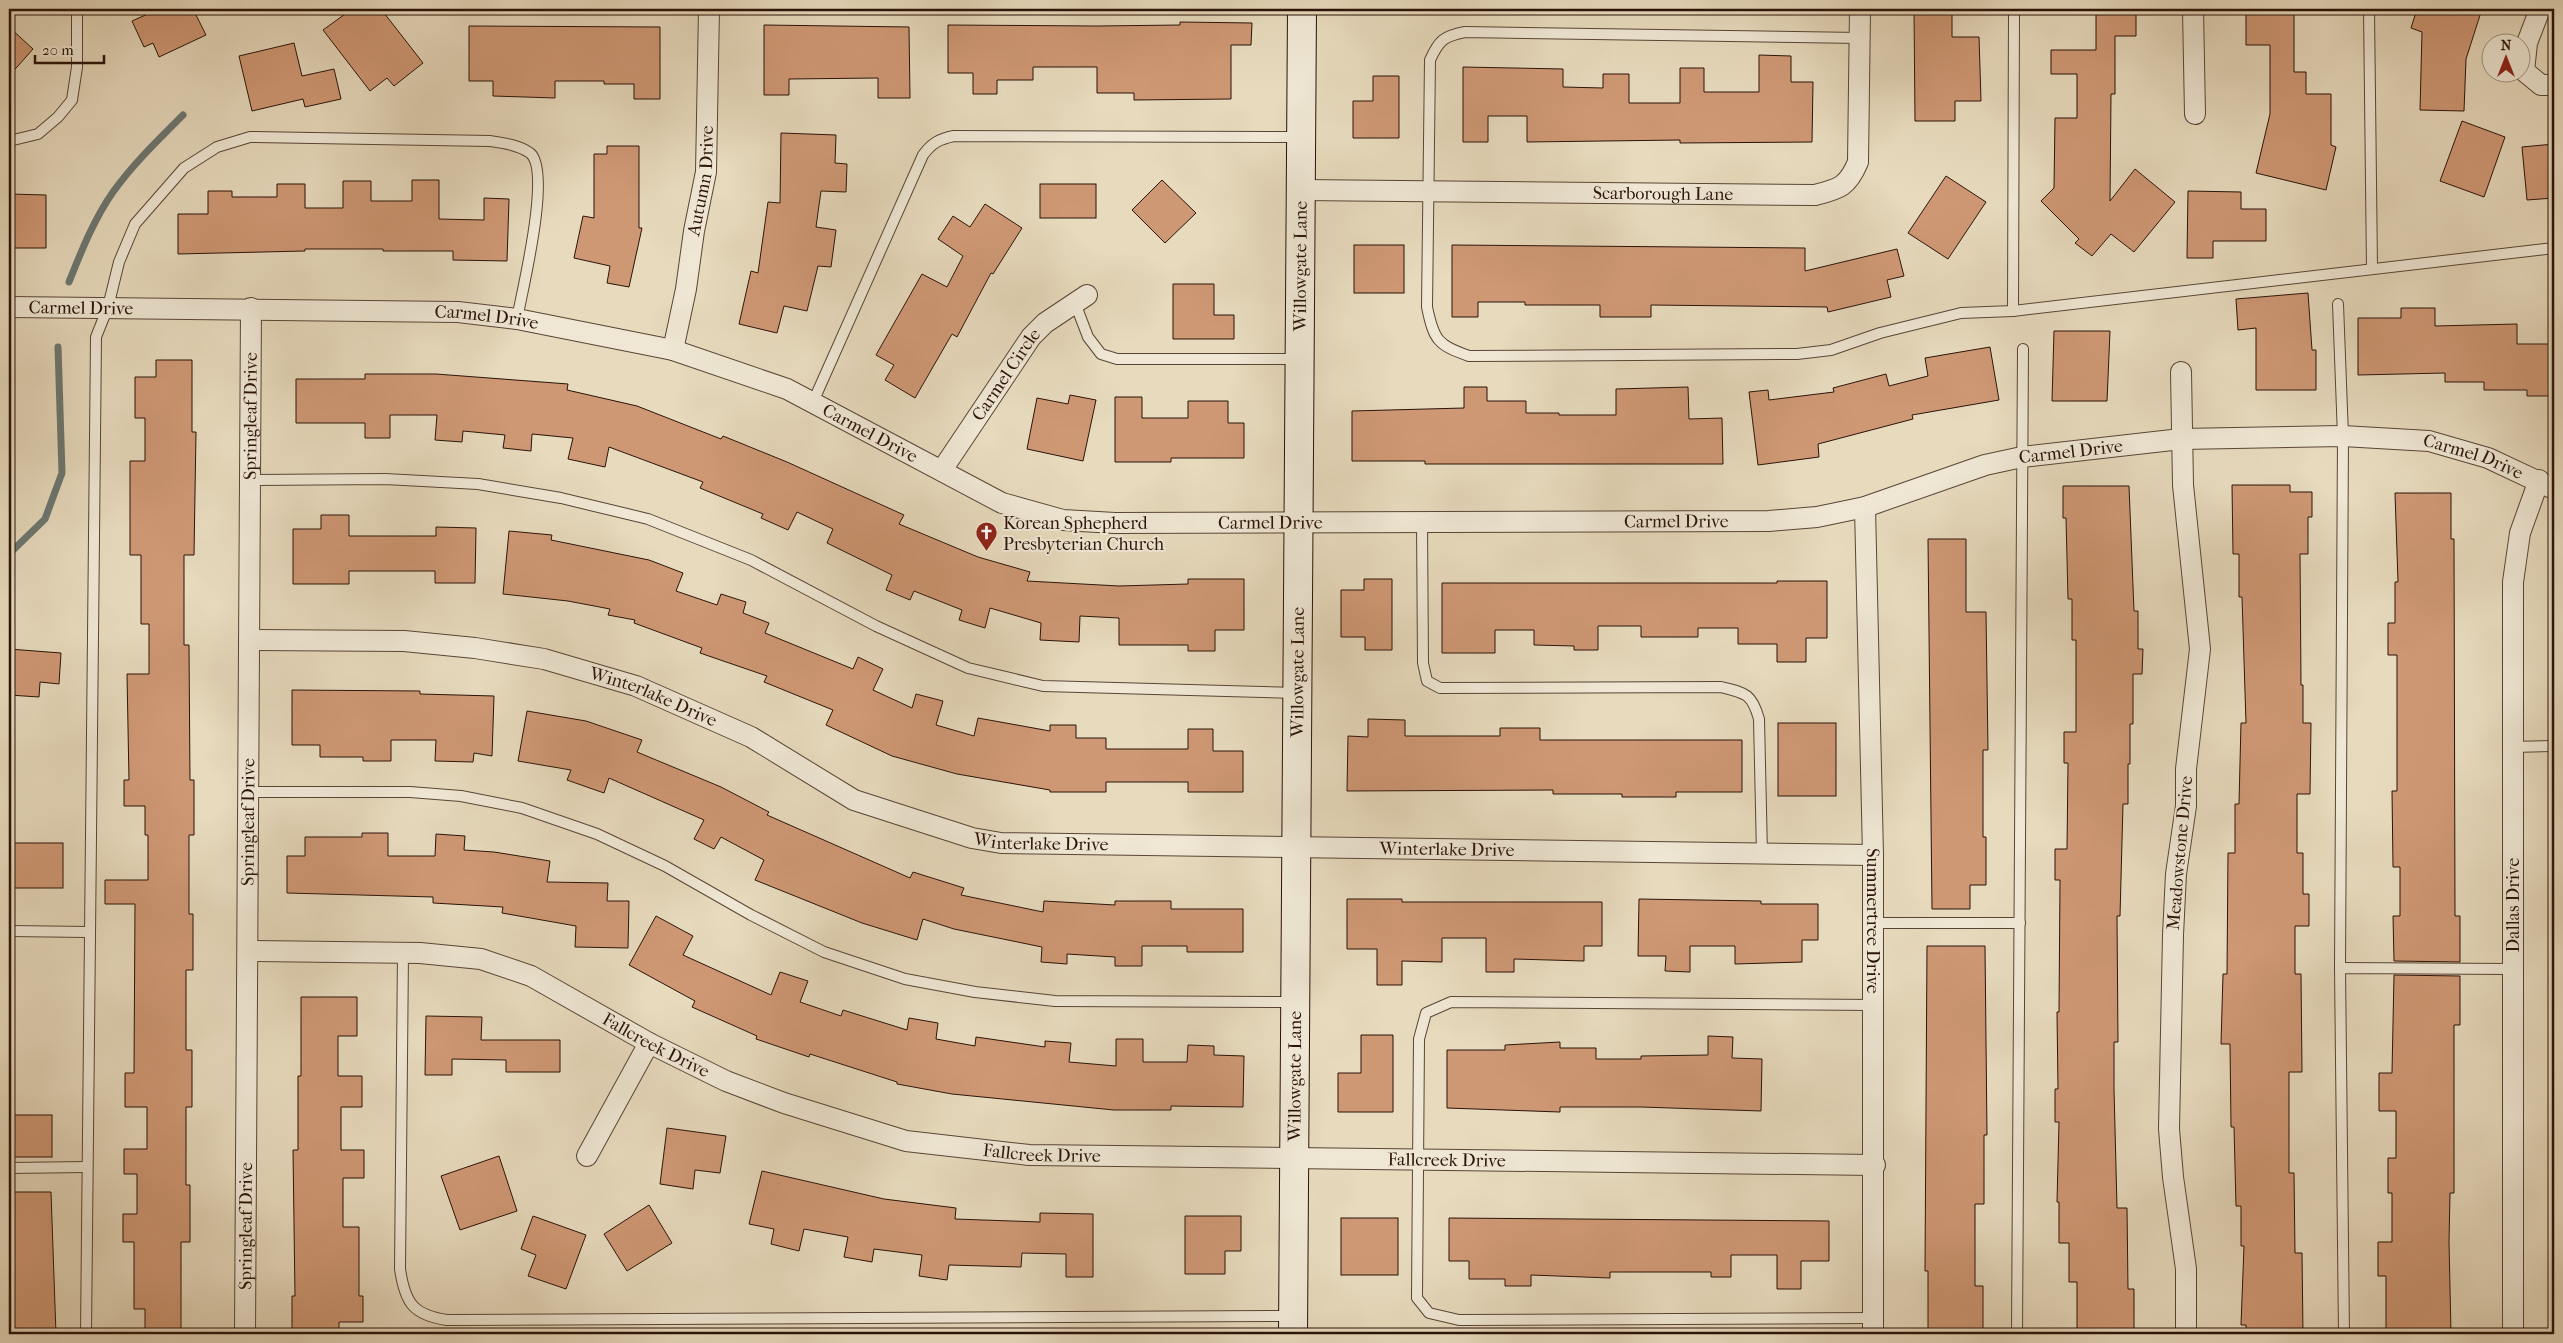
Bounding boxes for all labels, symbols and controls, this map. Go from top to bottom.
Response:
scale bar [35,32,104,64]
north arrow [2480,32,2530,82]
text: N [2501,37,2512,54]
text: 20 m [42,41,74,59]
street label: Autumn Drive [683,125,717,239]
street label: Scarborough Lane [1593,182,1733,205]
street label: Willowgate Lane [1289,201,1311,332]
street label: Carmel Drive [29,297,134,319]
street label: Carmel Drive [435,301,541,334]
street label: Carmel Circle [967,323,1045,425]
street label: Springleaf Drive [239,352,261,480]
street label: Carmel Drive [819,399,921,467]
street label: Carmel Drive [2421,429,2527,484]
street label: Carmel Drive [2018,435,2124,468]
street label: Carmel Drive [1624,511,1729,532]
street label: Carmel Drive [1218,512,1323,533]
place label: Korean Sphepherd Presbyterian Church [1003,513,1164,555]
church icon: Korean Sphepherd Presbyterian Church [975,521,999,552]
street label: Willowgate Lane [1287,607,1308,738]
street label: Winterlake Drive [586,662,720,731]
street label: Springleaf Drive [237,758,259,886]
street label: Meadowstone Drive [2163,775,2197,931]
street label: Winterlake Drive [971,828,1109,855]
street label: Winterlake Drive [1378,838,1515,861]
street label: Summertree Drive [1862,848,1884,994]
street label: Dallas Drive [2503,857,2524,952]
street label: Fallcreek Drive [599,1008,713,1082]
street label: Willowgate Lane [1284,1011,1306,1142]
street label: Fallcreek Drive [982,1139,1101,1166]
street label: Fallcreek Drive [1388,1149,1506,1171]
street label: Springleaf Drive [235,1162,257,1290]

